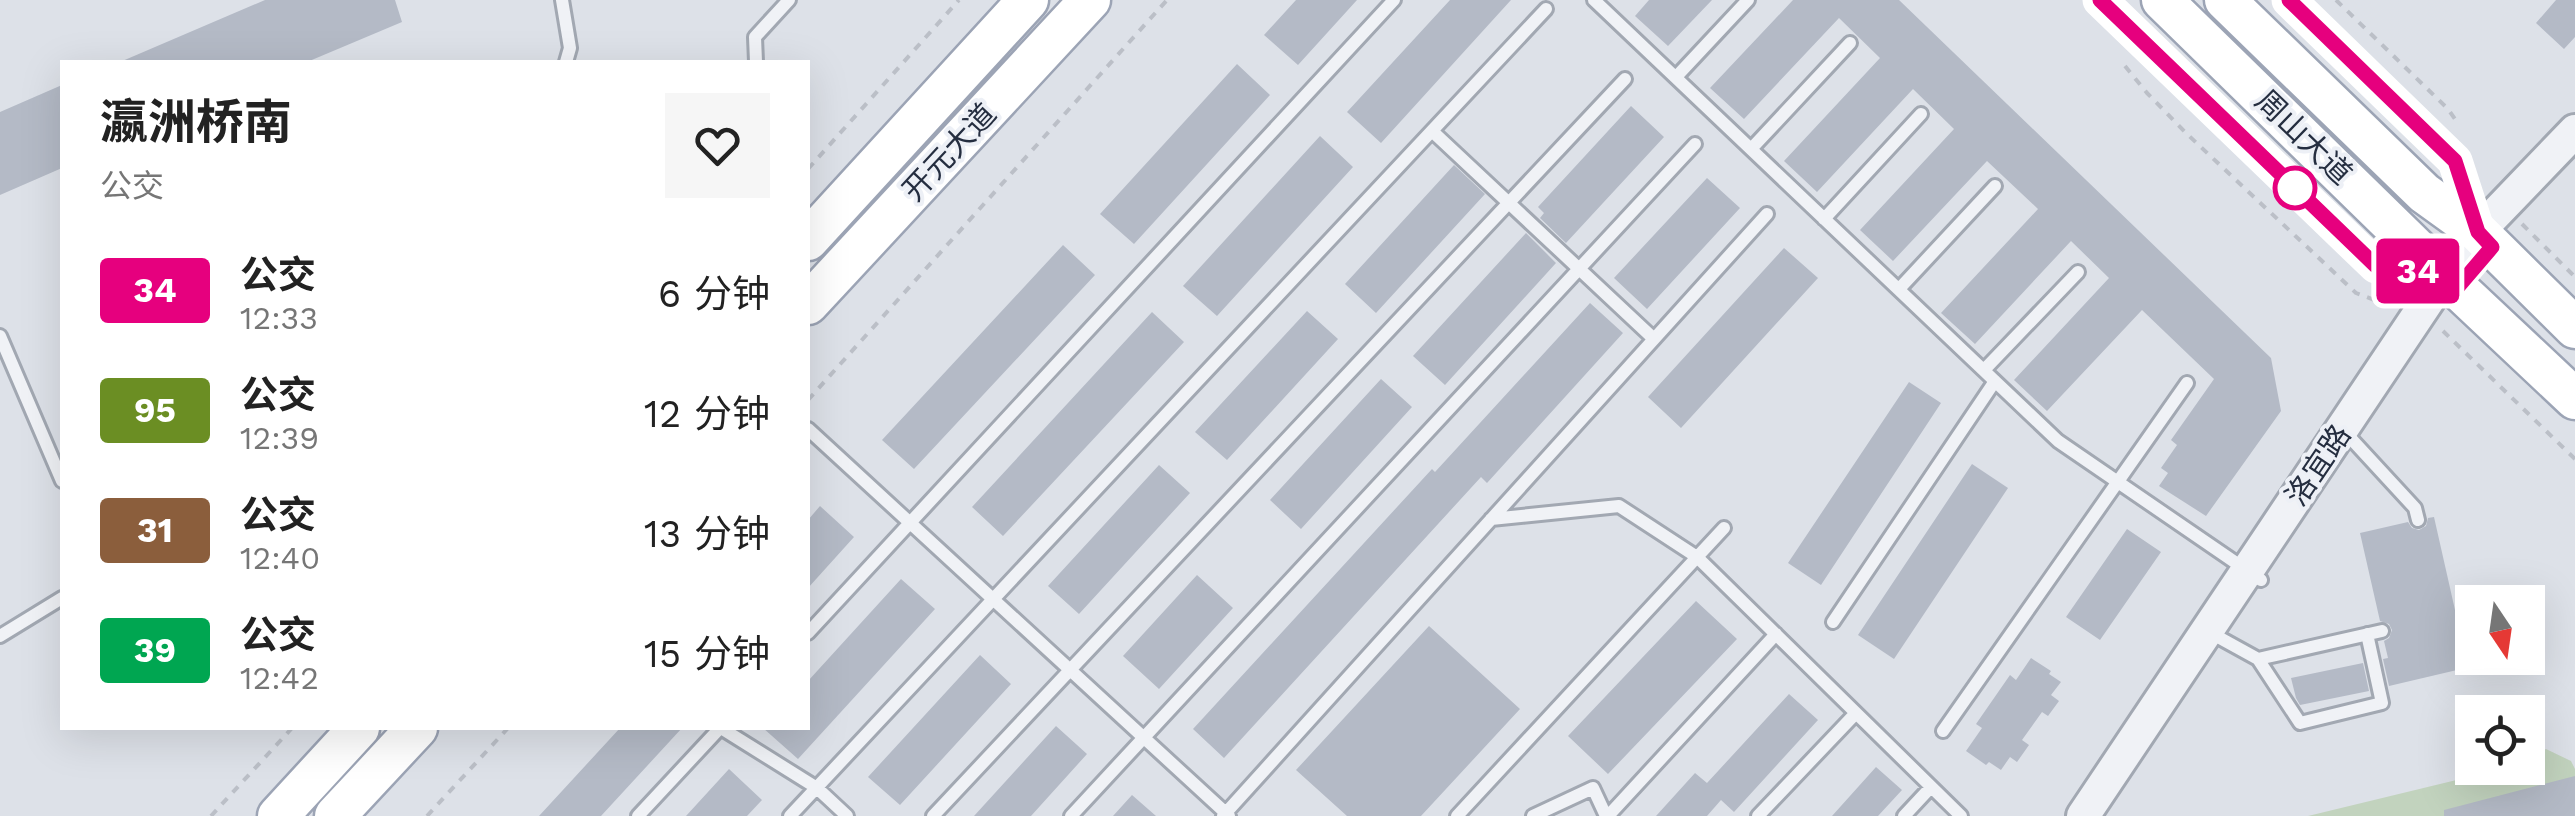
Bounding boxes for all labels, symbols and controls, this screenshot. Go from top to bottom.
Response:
street label: 周山大道 [2249,83,2359,191]
button: heart [665,93,770,198]
text: 瀛洲桥南 [100,94,292,151]
street label: 开元大道 [895,96,1003,208]
text: 公交 [100,167,164,205]
unlabelled marker [2274,167,2316,209]
line badge: 34 [2373,238,2463,304]
text: 34 [2396,250,2440,292]
text: 公交 [240,253,316,297]
text: 34 [133,269,177,311]
text: 6 分钟 [658,272,770,316]
text: 12:33 [240,299,318,337]
text: 公交 [240,373,316,417]
text: 95 [134,389,176,431]
text: 12 分钟 [644,392,770,436]
street label: 洛宜路 [2278,418,2358,512]
text: 12:39 [240,419,319,457]
text: 公交 [240,493,316,537]
text: 31 [137,509,173,551]
text: 13 分钟 [644,512,770,556]
text: 12:40 [240,539,320,577]
north arrow [2455,585,2545,675]
map controls [2455,585,2545,785]
text: 公交 [240,613,316,657]
text: 39 [134,629,176,671]
text: 15 分钟 [644,632,770,676]
text: 12:42 [240,659,319,697]
button: locate [2455,695,2545,785]

